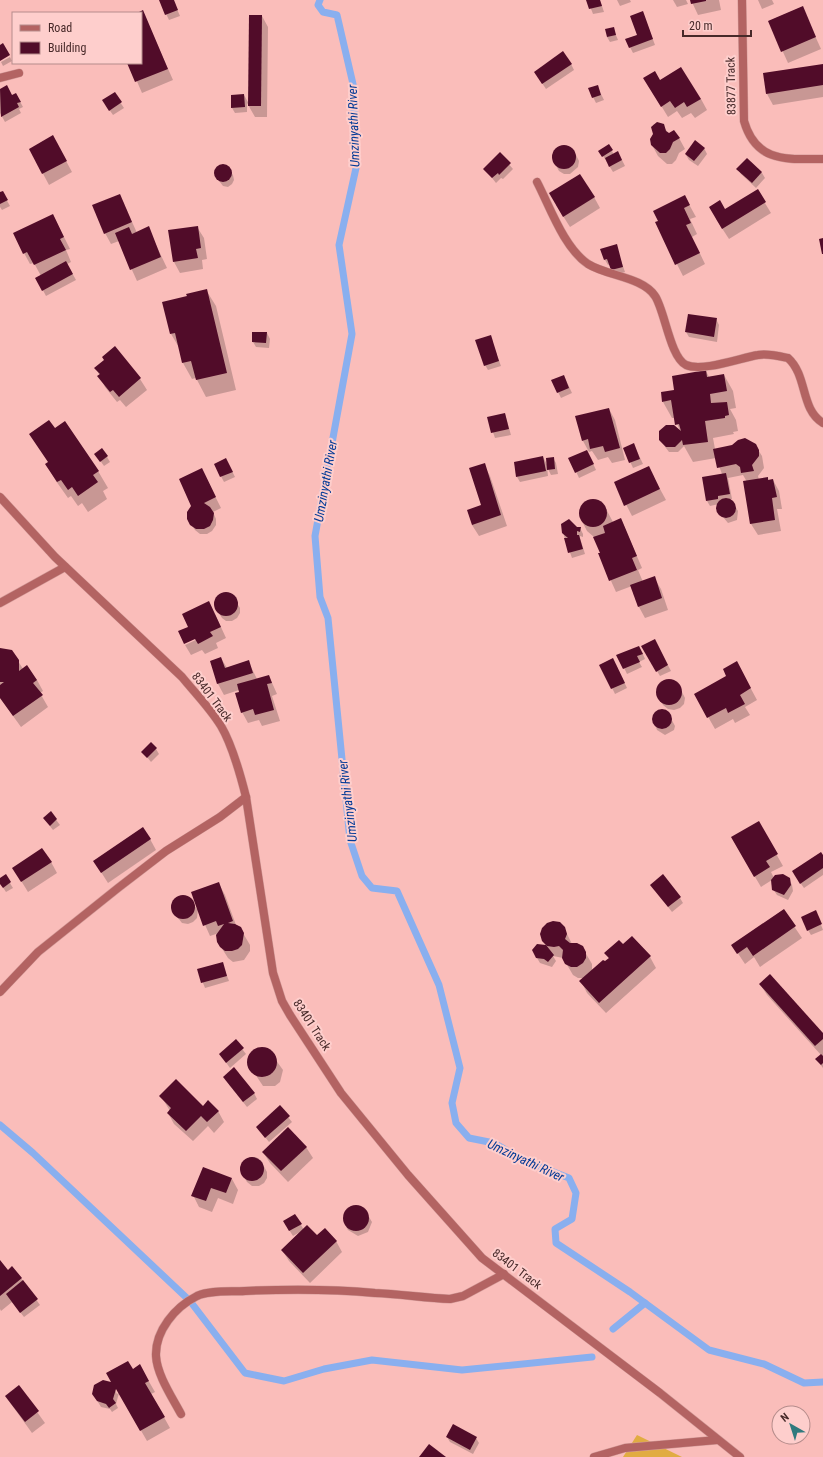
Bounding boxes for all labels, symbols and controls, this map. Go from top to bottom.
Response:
legend [12,12,142,64]
scale bar [683,12,751,38]
text: 20 m [689,19,713,33]
text: Road [48,21,72,35]
text: Building [48,41,86,55]
street label: 83877 Track [723,56,739,115]
water label: Umzinyathi River [345,83,362,168]
water label: Umzinyathi River [311,438,340,523]
street label: 83401 Track [189,670,235,725]
water label: Umzinyathi River [335,758,360,843]
street label: 83401 Track [290,997,334,1054]
water label: Umzinyathi River [485,1136,567,1185]
street label: 83401 Track [490,1246,545,1292]
north arrow [771,1405,811,1445]
text: N [778,1410,792,1425]

